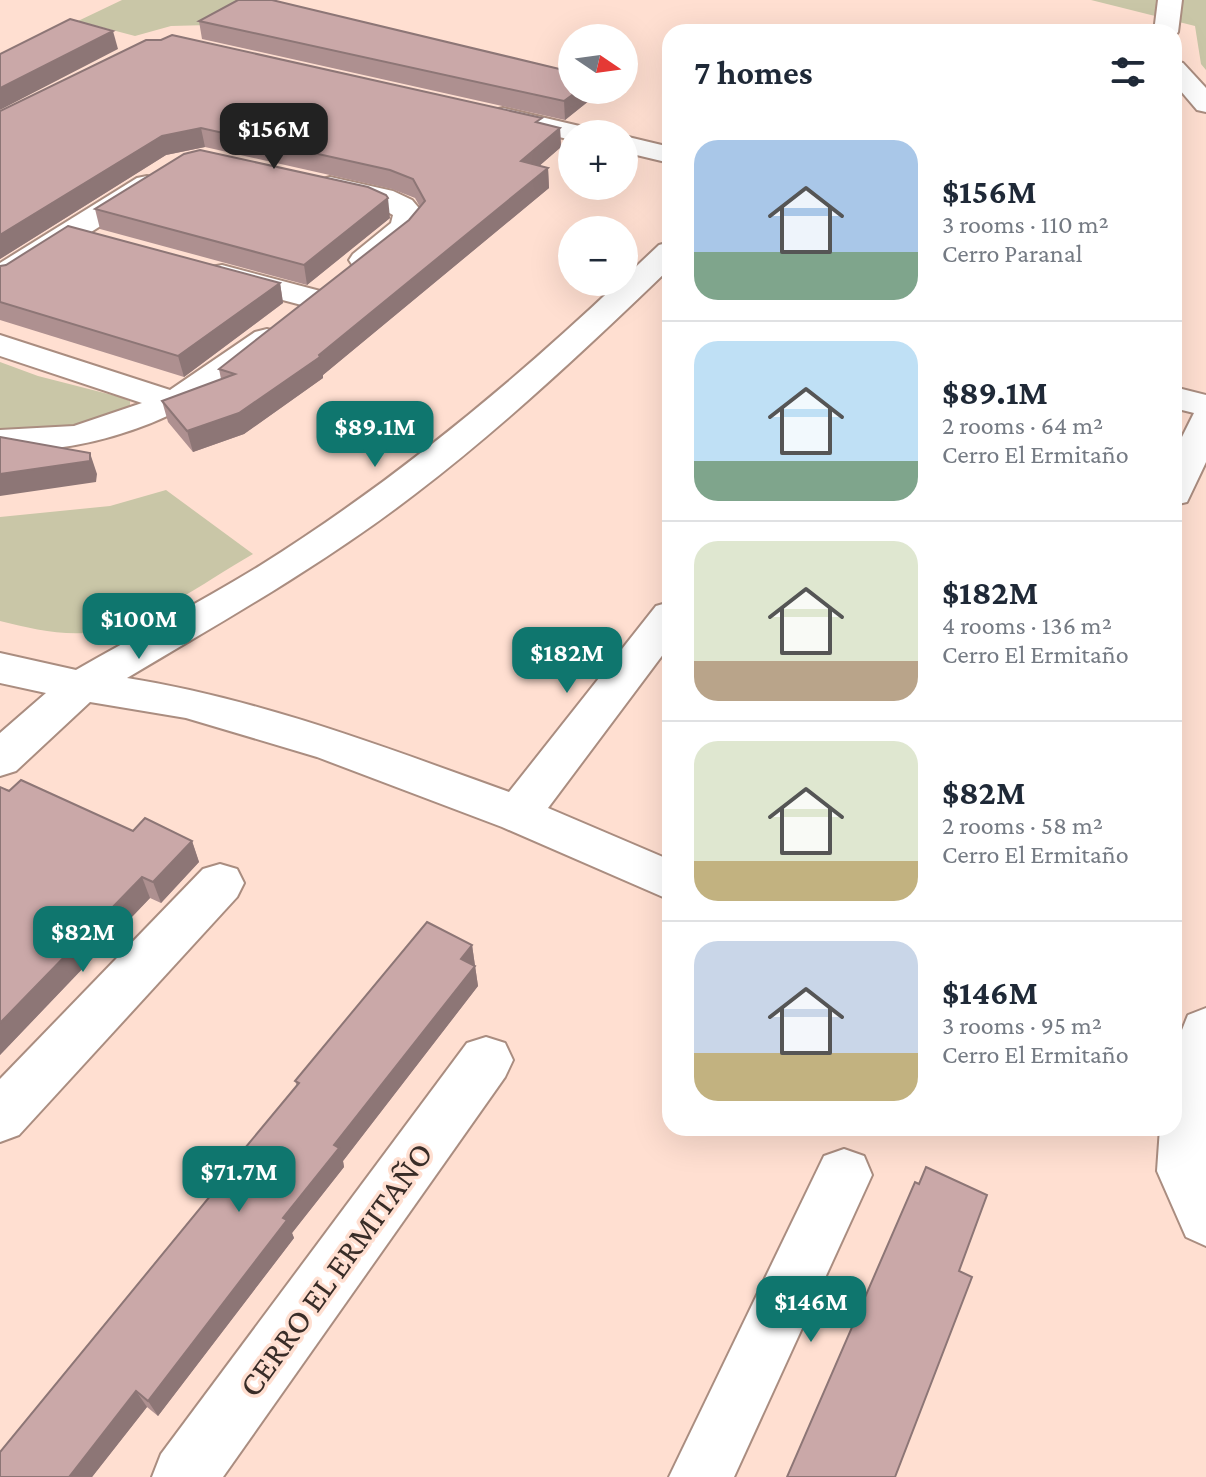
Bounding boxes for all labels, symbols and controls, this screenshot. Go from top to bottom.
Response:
north arrow [558,24,638,104]
map controls [558,24,638,296]
icon: filters [1106,50,1150,94]
text: 7 homes [694,54,813,91]
pin: $156M [218,103,330,171]
text: $156M [238,114,310,143]
button: + [558,120,638,200]
icon: home [758,172,854,268]
text: $156M [942,173,1037,210]
text: 3 rooms · 110 m² [942,210,1109,239]
button: − [558,216,638,296]
text: Cerro Paranal [942,239,1083,268]
icon: home [758,373,854,469]
text: $89.1M [942,374,1048,411]
pin: $89.1M [310,401,440,469]
text: 2 rooms · 64 m² [942,411,1103,440]
text: $89.1M [334,412,416,441]
text: Cerro El Ermitaño [942,440,1129,469]
icon: home [758,573,854,669]
text: $182M [942,574,1038,611]
pin: $100M [83,593,195,661]
text: $100M [101,604,177,633]
text: 4 rooms · 136 m² [942,611,1112,640]
pin: $182M [511,627,623,695]
text: $182M [530,638,604,667]
text: Cerro El Ermitaño [942,640,1129,669]
icon: home [758,773,854,869]
text: $82M [942,774,1026,811]
text: 2 rooms · 58 m² [942,811,1103,840]
text: Cerro El Ermitaño [942,840,1129,869]
pin: $82M [36,906,130,974]
text: $82M [51,917,115,946]
icon: home [758,973,854,1069]
text: $146M [942,974,1038,1011]
text: 3 rooms · 95 m² [942,1011,1102,1040]
text: Cerro El Ermitaño [942,1040,1129,1069]
street label: CERRO EL ERMITAÑO [231,1135,440,1403]
pin: $71.7M [174,1146,304,1214]
text: $71.7M [200,1157,278,1186]
pin: $146M [755,1276,867,1344]
text: $146M [774,1287,848,1316]

